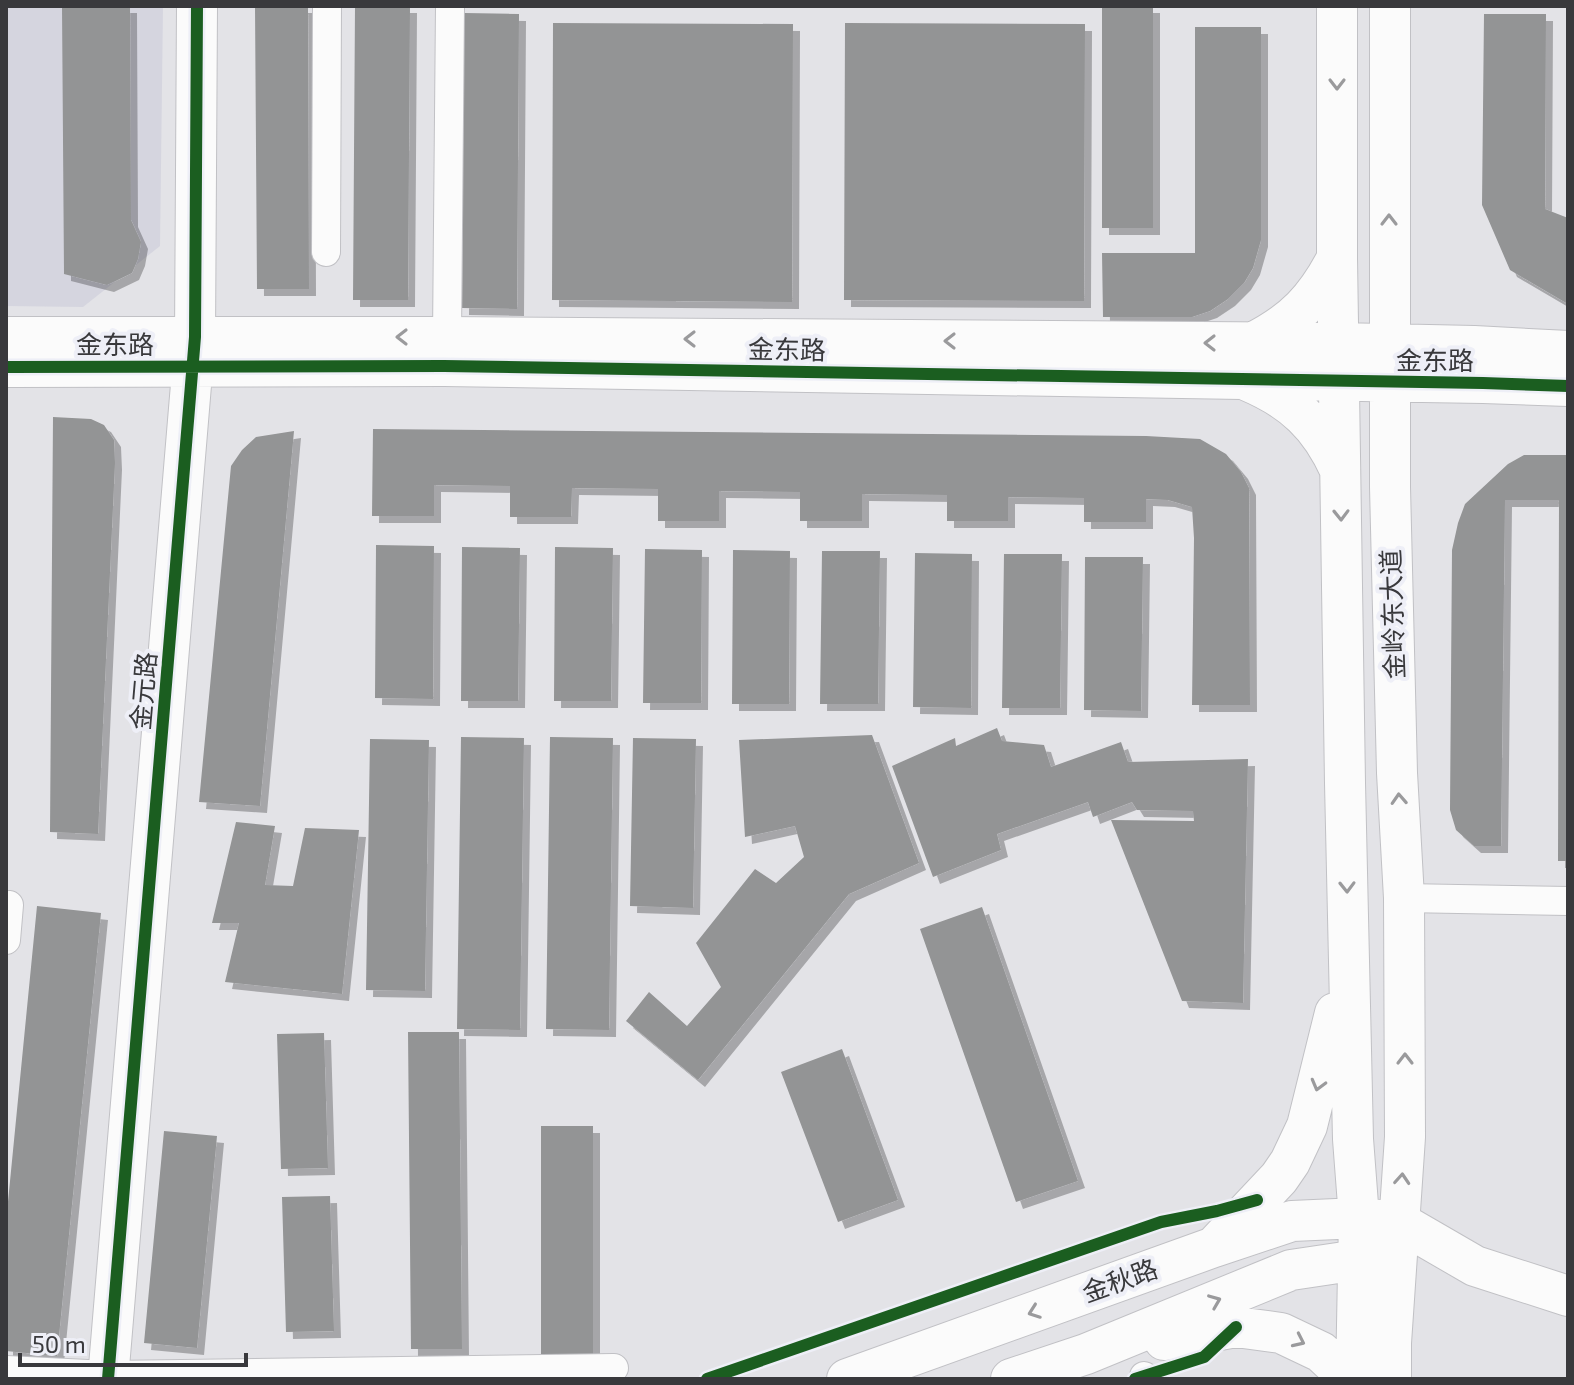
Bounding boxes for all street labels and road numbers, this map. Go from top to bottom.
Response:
street label: 金东路 [76,328,154,359]
street label: 金东路 [748,332,826,365]
street label: 金东路 [1396,344,1474,375]
street label: 金岭东大道 [1374,549,1409,680]
street label: 金元路 [124,651,161,731]
street label: 金秋路 [1078,1252,1161,1307]

